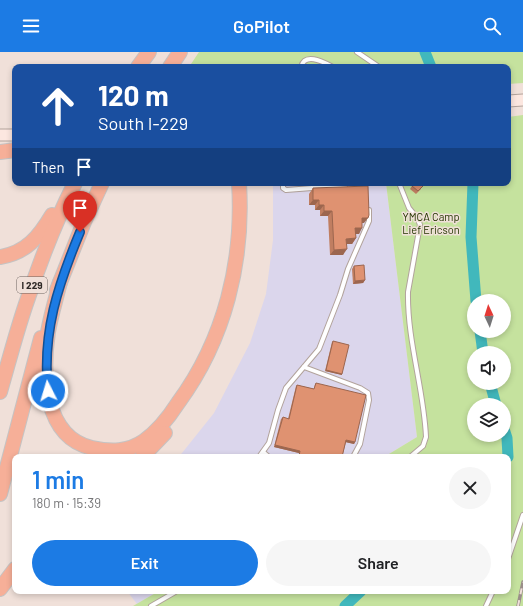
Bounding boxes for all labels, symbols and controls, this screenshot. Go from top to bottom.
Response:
icon: menu [20,15,42,37]
text: GoPilot [233,15,290,37]
icon: search [481,15,503,37]
text: 120 m [98,78,169,112]
icon: ahead [32,80,84,132]
text: South I-229 [98,112,188,134]
icon: arrive [73,156,95,178]
text: Then [32,158,65,176]
pin [63,191,97,232]
icon: arrive [69,197,91,219]
park label: YMCA Camp Lief Ericson [402,210,460,236]
road number: I 229 [17,277,47,293]
north arrow [467,294,511,338]
map controls [467,294,511,442]
button: sound [467,346,511,390]
position arrow [27,370,69,412]
button: layers [467,398,511,442]
text: 1 min [32,465,84,494]
button: close [449,467,491,509]
text: 180 m · 15:39 [32,495,101,511]
button: Exit [32,540,258,586]
button: Share [266,540,491,586]

